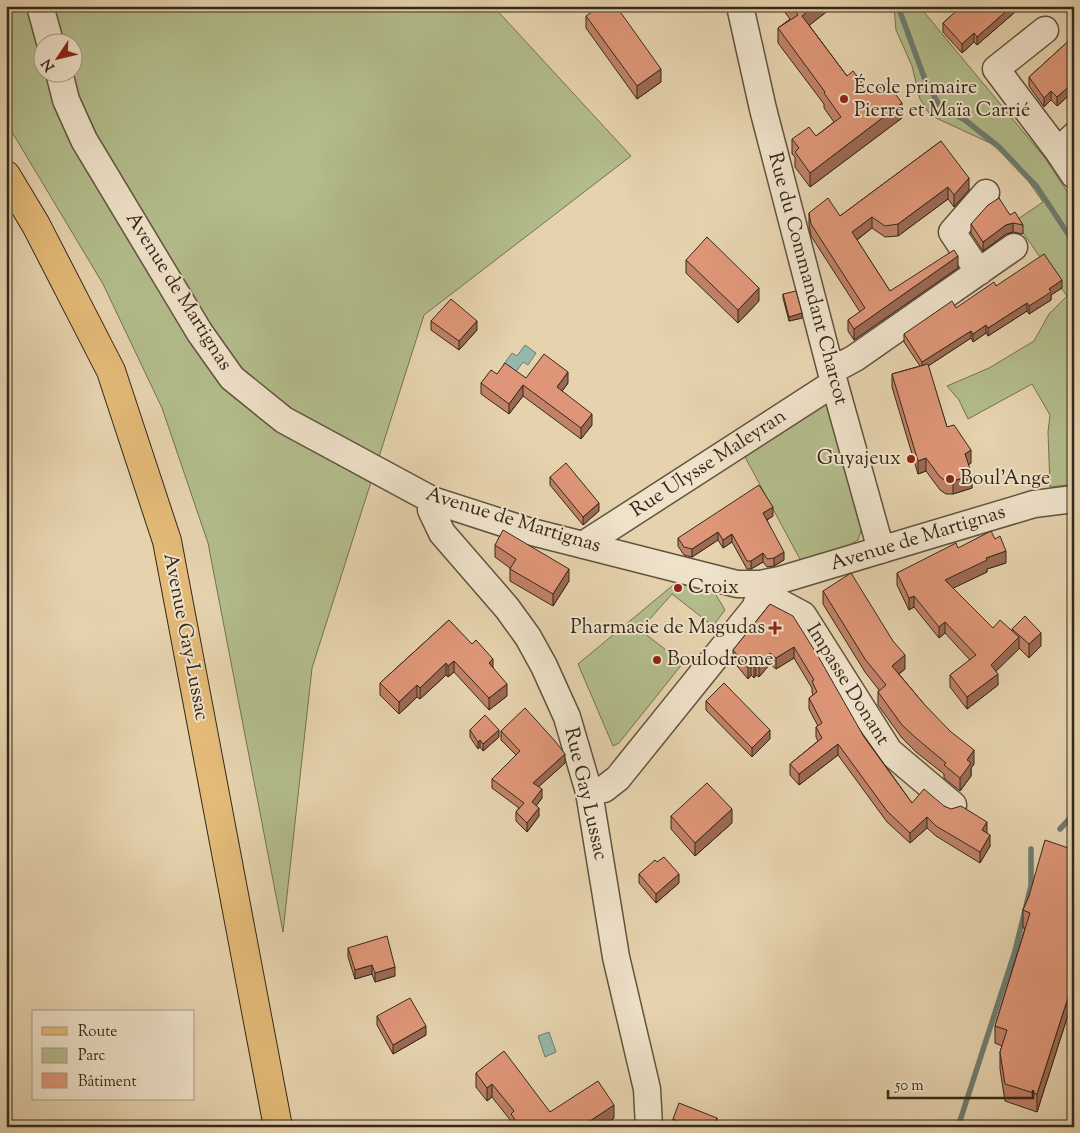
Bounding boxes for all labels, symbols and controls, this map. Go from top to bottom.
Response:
north arrow [32,32,82,82]
text: N [38,54,60,75]
place label: École primaire Pierre et Maïa Carrié [854,73,1030,126]
marker: École primaire Pierre et Maïa Carrié [838,93,850,105]
street label: Rue du Commandant Charcot [759,149,855,409]
street label: Avenue de Martignas [118,207,239,377]
street label: Rue Ulysse Maleyran [625,403,793,525]
place label: Guyajeux [817,445,901,474]
marker: Guyajeux [905,453,917,465]
place label: Boul'Ange [960,465,1050,494]
marker: Boul'Ange [944,473,956,485]
street label: Avenue de Martignas [422,481,604,561]
street label: Avenue de Martignas [827,499,1009,579]
street label: Avenue Gay-Lussac [155,551,215,723]
place label: Croix [688,574,739,603]
marker: Croix [672,582,684,594]
place label: Pharmacie de Magudas [570,614,765,643]
street label: Impasse Donant [798,618,896,752]
marker: Pharmacie de Magudas [769,622,781,634]
place label: Boulodrome [667,646,774,675]
marker: Boulodrome [651,654,663,666]
street label: Rue Gay Lussac [556,725,614,863]
legend [32,1010,195,1100]
text: Route [78,1022,117,1043]
text: Parc [78,1046,106,1067]
scale bar [888,1068,1032,1100]
text: Bâtiment [78,1072,137,1093]
text: 50 m [894,1076,924,1097]

